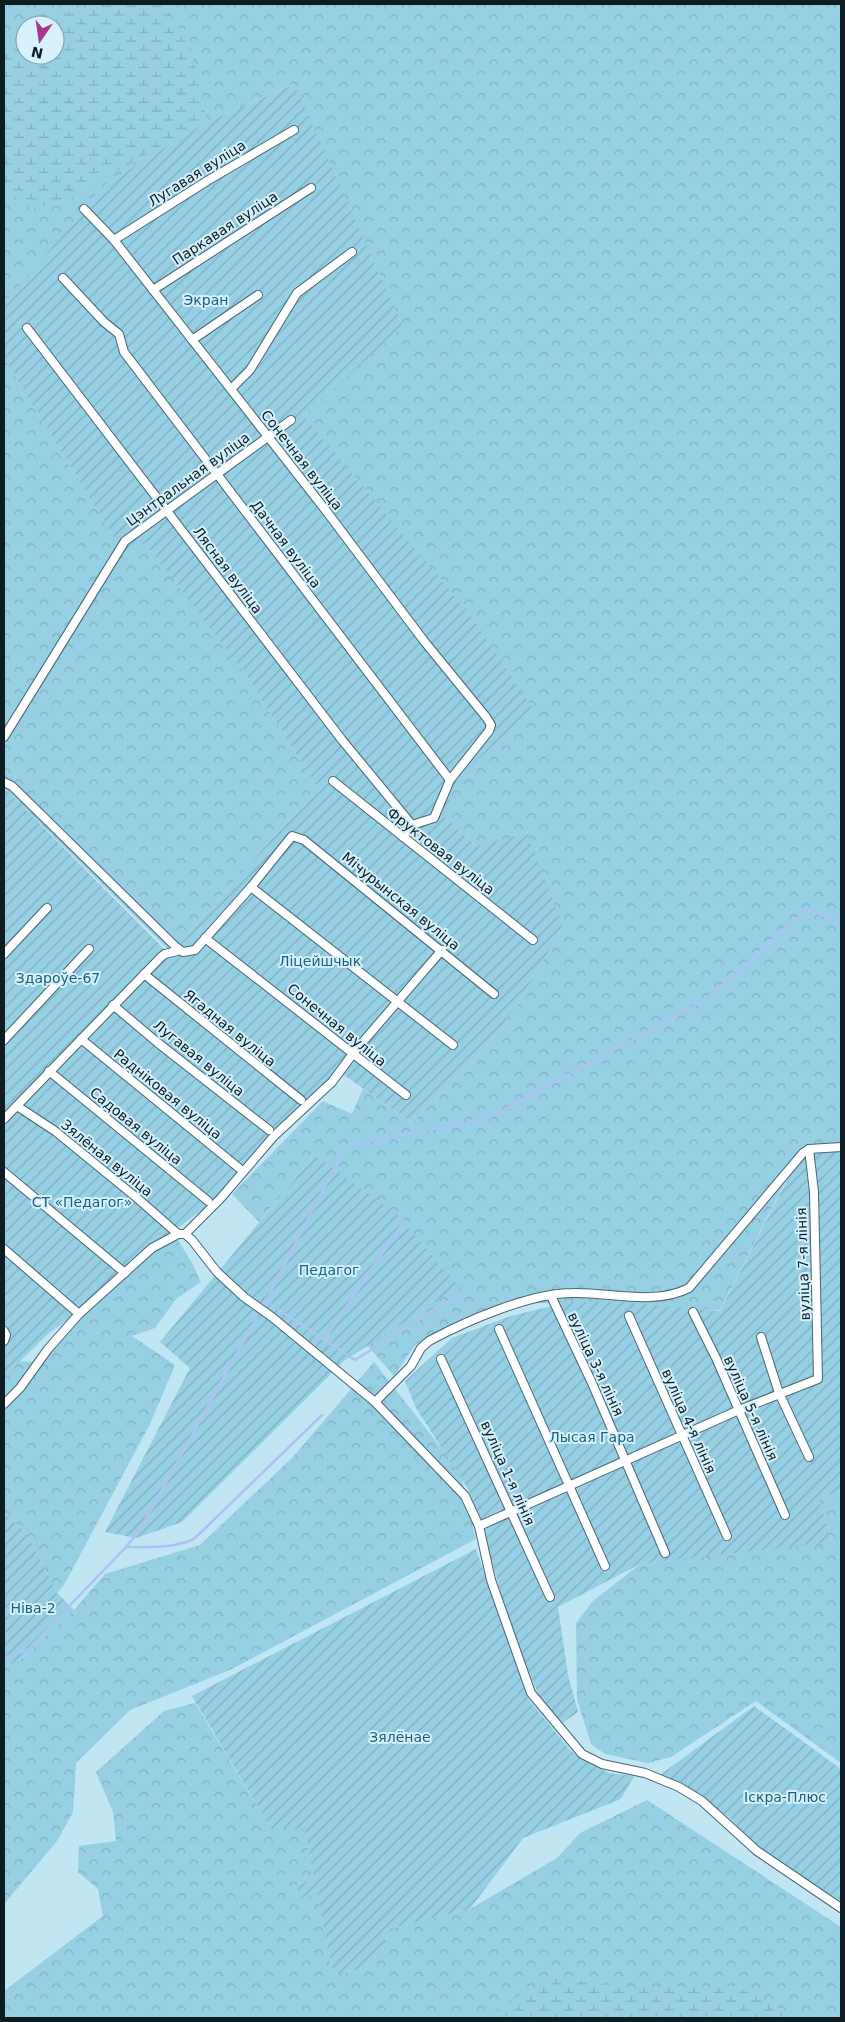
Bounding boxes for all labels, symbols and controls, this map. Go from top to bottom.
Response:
north arrow [15,15,65,65]
text: N [30,44,45,62]
street label: Лугавая вуліца [145,137,249,209]
street label: Паркавая вуліца [169,188,281,268]
park label: Экран [184,292,228,308]
street label: Сонечная вуліца [258,407,346,513]
street label: Цэнтральная вуліца [123,429,253,529]
street label: Дачная вуліца [248,497,324,591]
street label: Лясная вуліца [190,523,266,617]
street label: Фруктовая вуліца [384,804,498,898]
street label: Мічурынская вуліца [339,849,463,953]
park label: Ліцейшчык [279,953,361,969]
park label: Здароўе-67 [16,970,100,986]
street label: Сонечная вуліца [284,980,390,1070]
street label: Ягадная вуліца [181,986,279,1070]
street label: Лугавая вуліца [150,1017,248,1099]
street label: Радніковая вуліца [111,1046,225,1142]
street label: Садовая вуліца [87,1084,185,1168]
street label: Зялёная вуліца [58,1116,156,1200]
park label: СТ «Педагог» [32,1194,132,1210]
street label: вуліца 7-я лінія [793,1207,813,1321]
park label: Педагог [299,1262,359,1278]
street label: вуліца 3-я лінія [565,1309,627,1419]
street label: вуліца 5-я лінія [721,1353,781,1463]
street label: вуліца 4-я лінія [659,1366,719,1476]
street label: вуліца 1-я лінія [478,1418,538,1528]
park label: Лысая Гара [549,1429,635,1445]
park label: Ніва-2 [10,1600,56,1616]
park label: Зялёнае [369,1729,431,1745]
park label: Іскра-Плюс [744,1789,826,1805]

